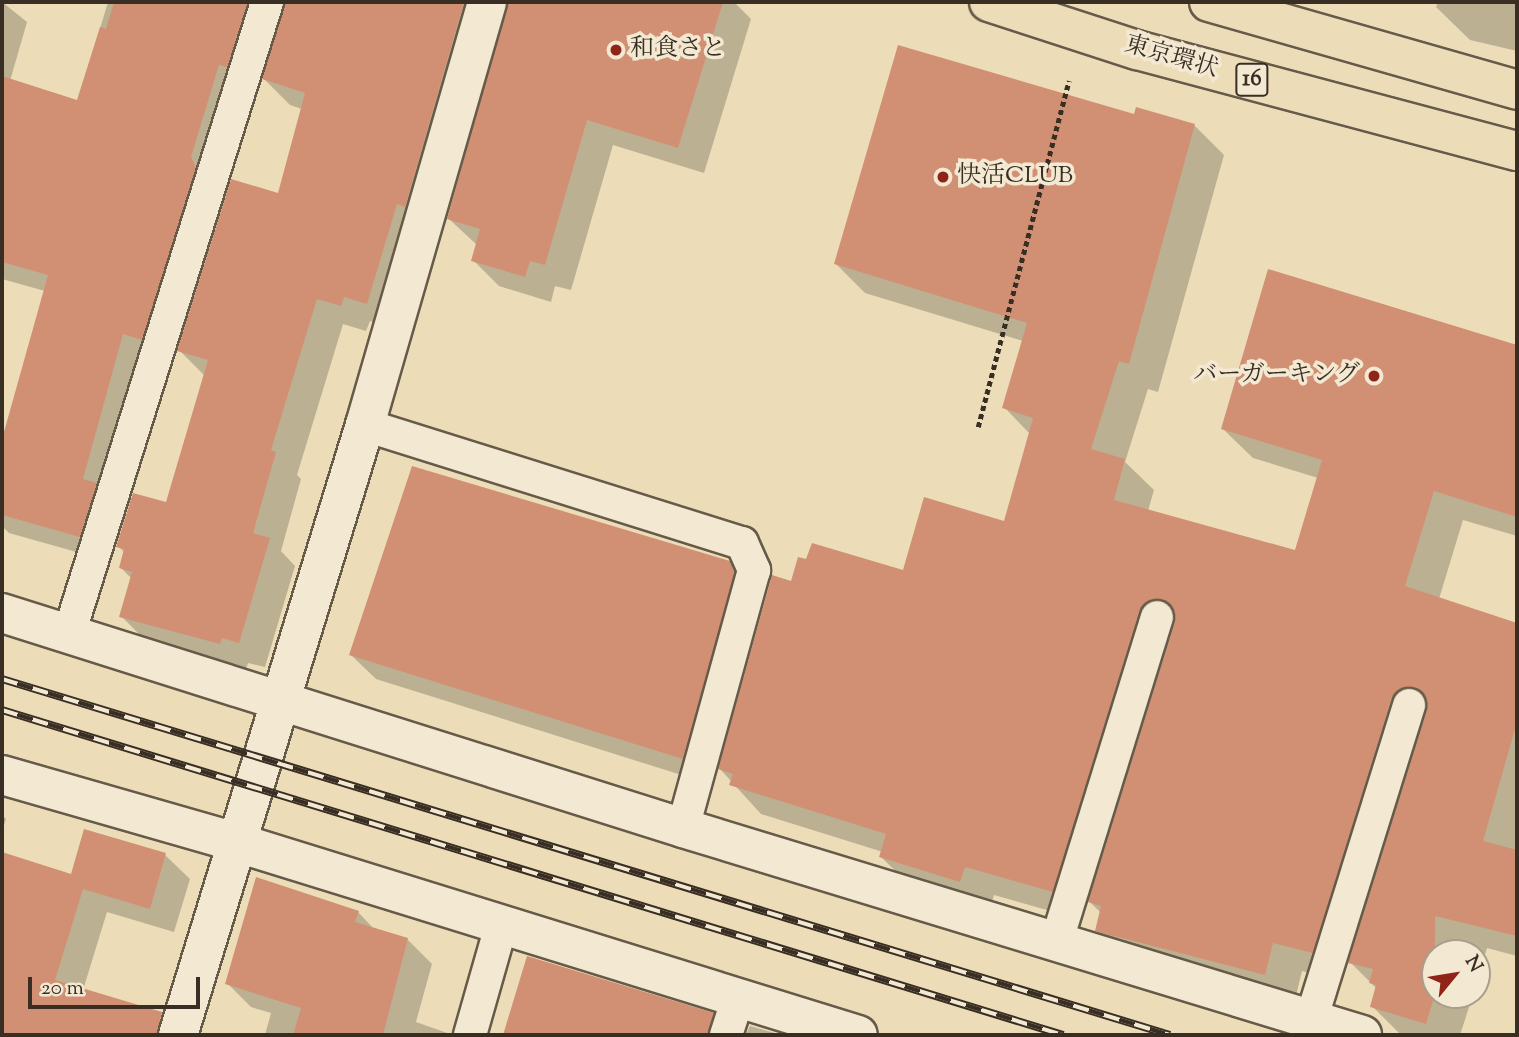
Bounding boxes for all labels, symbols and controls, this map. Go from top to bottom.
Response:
street label: 東京環状 [1121,31,1221,85]
place label: 和食さと [630,36,726,64]
marker: 和食さと [608,42,624,58]
road number: 16 [1234,60,1270,100]
place label: 快活CLUB [957,163,1073,191]
marker: 快活CLUB [935,169,951,185]
place label: バーガーキング [1192,362,1360,390]
marker: バーガーキング [1366,368,1382,384]
north arrow [1421,939,1491,1009]
text: N [1457,951,1488,978]
scale bar [32,964,203,1008]
text: 20 m [41,974,84,1004]

